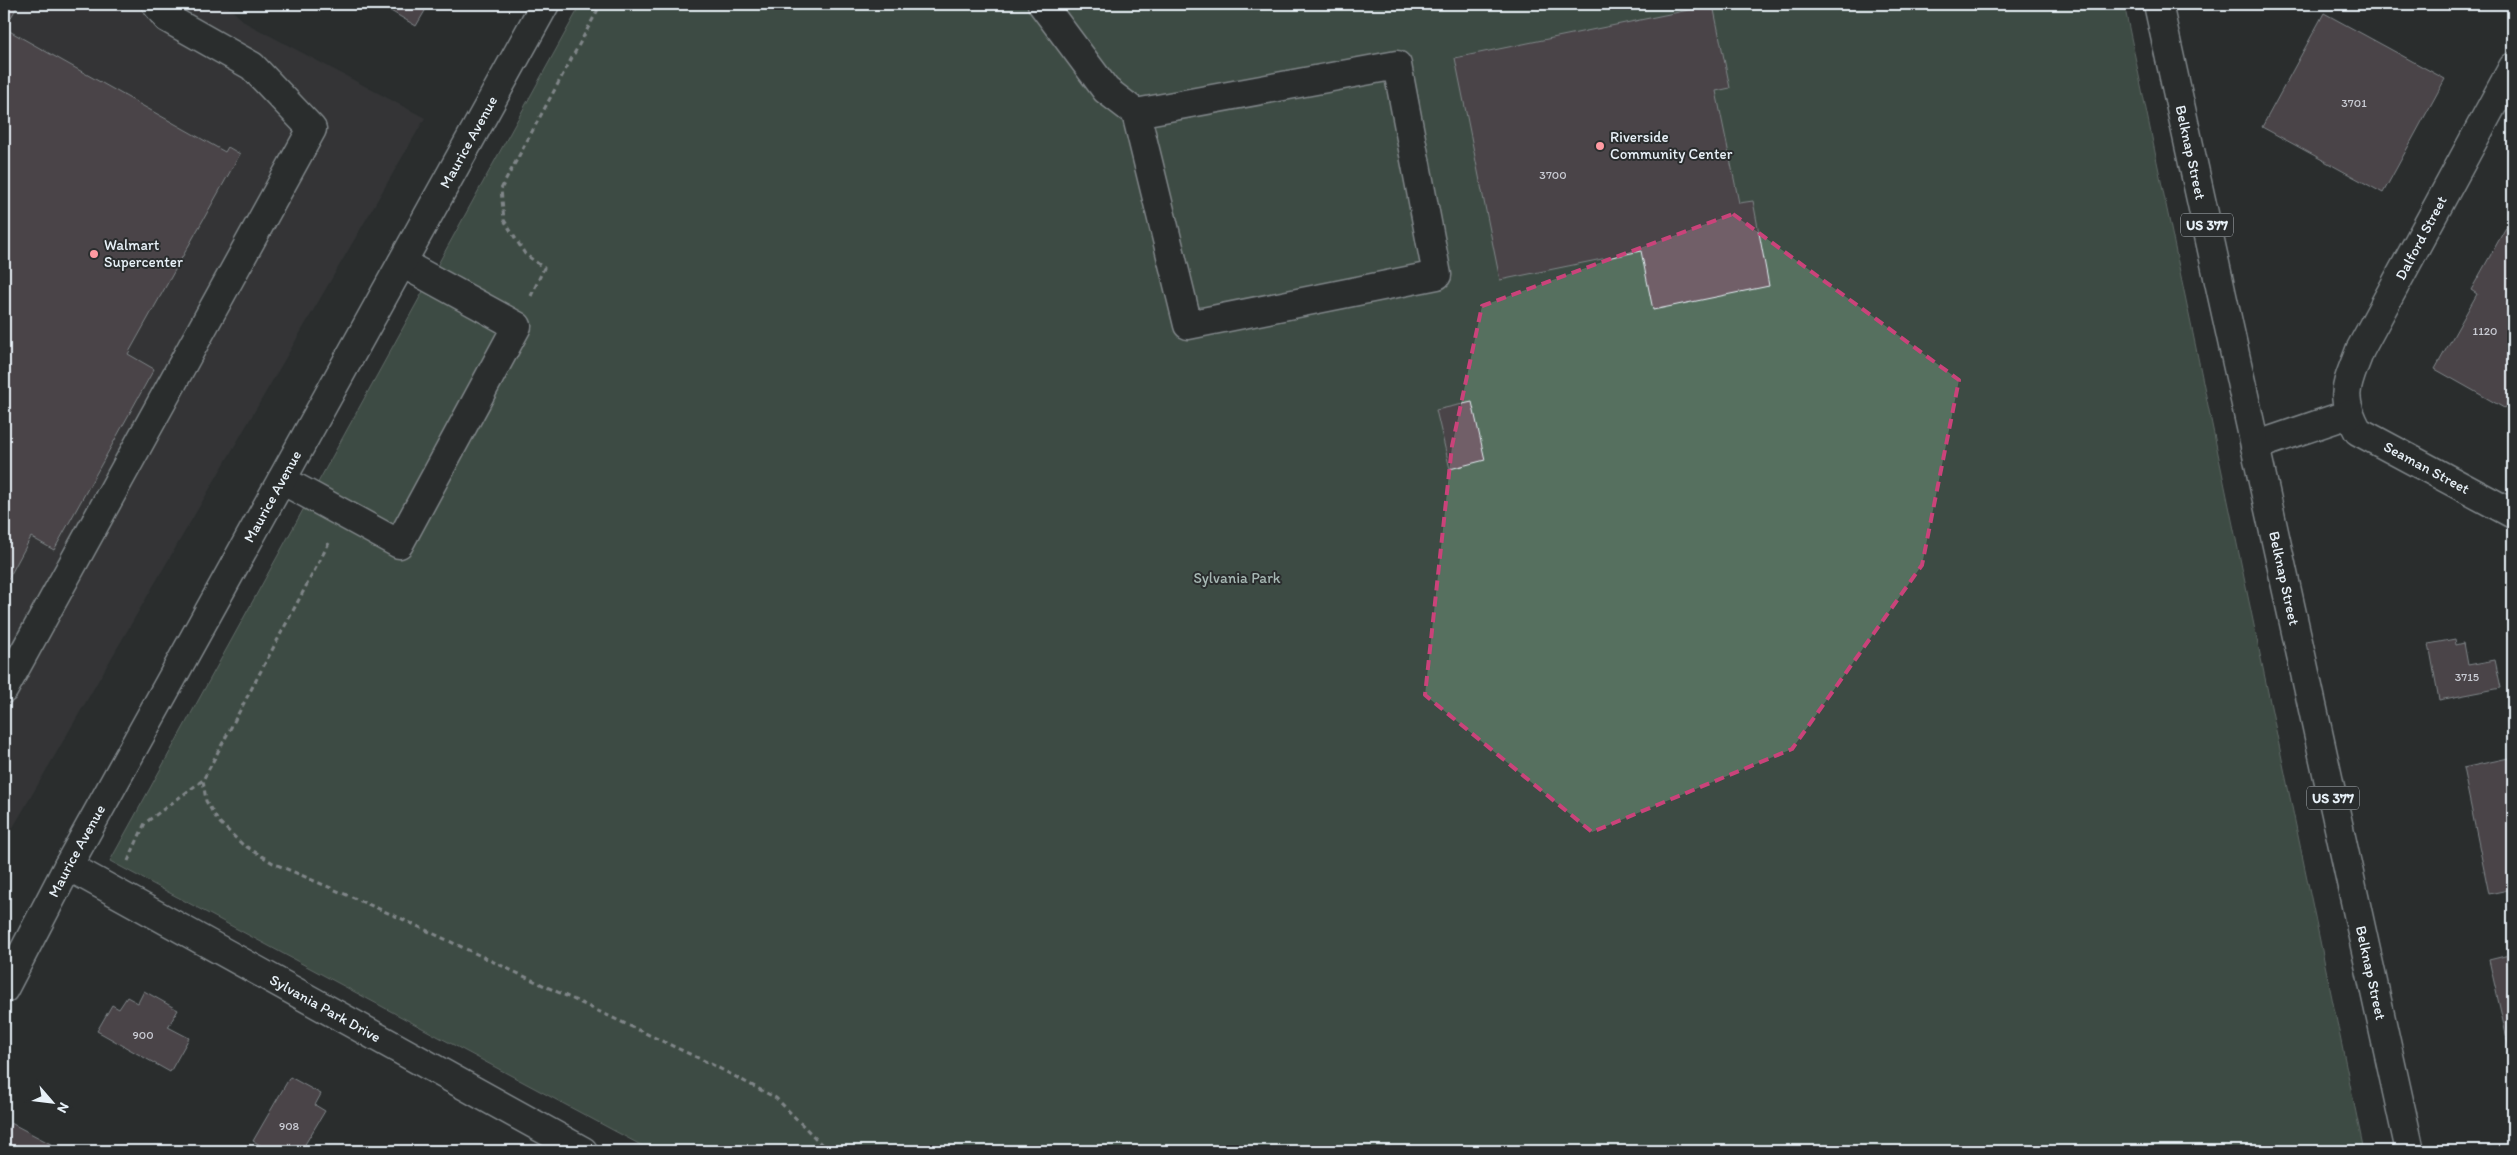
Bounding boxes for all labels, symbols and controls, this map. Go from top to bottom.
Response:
street label: Maurice Avenue [436,93,501,191]
house number: 3701 [2341,96,2367,110]
street label: Belknap Street [2172,104,2210,202]
place label: Riverside Community Center [1610,128,1733,163]
marker: Riverside Community Center [1594,140,1606,152]
house number: 3700 [1539,168,1567,182]
street label: Dalford Street [2391,192,2451,283]
road number: US 377 [2181,214,2233,236]
place label: Walmart Supercenter [104,236,183,271]
marker: Walmart Supercenter [88,248,100,260]
house number: 1120 [2473,324,2497,338]
street label: Seaman Street [2381,437,2473,498]
street label: Maurice Avenue [240,447,305,546]
street label: Belknap Street [2265,529,2303,627]
park label: Sylvania Park [1193,569,1281,587]
house number: 3715 [2455,670,2479,684]
road number: US 377 [2307,786,2359,810]
street label: Maurice Avenue [44,802,109,900]
street label: Belknap Street [2352,924,2390,1022]
street label: Sylvania Park Drive [267,970,384,1046]
house number: 900 [132,1028,154,1042]
north arrow [28,1078,78,1128]
text: N [53,1100,73,1116]
house number: 908 [279,1119,300,1133]

